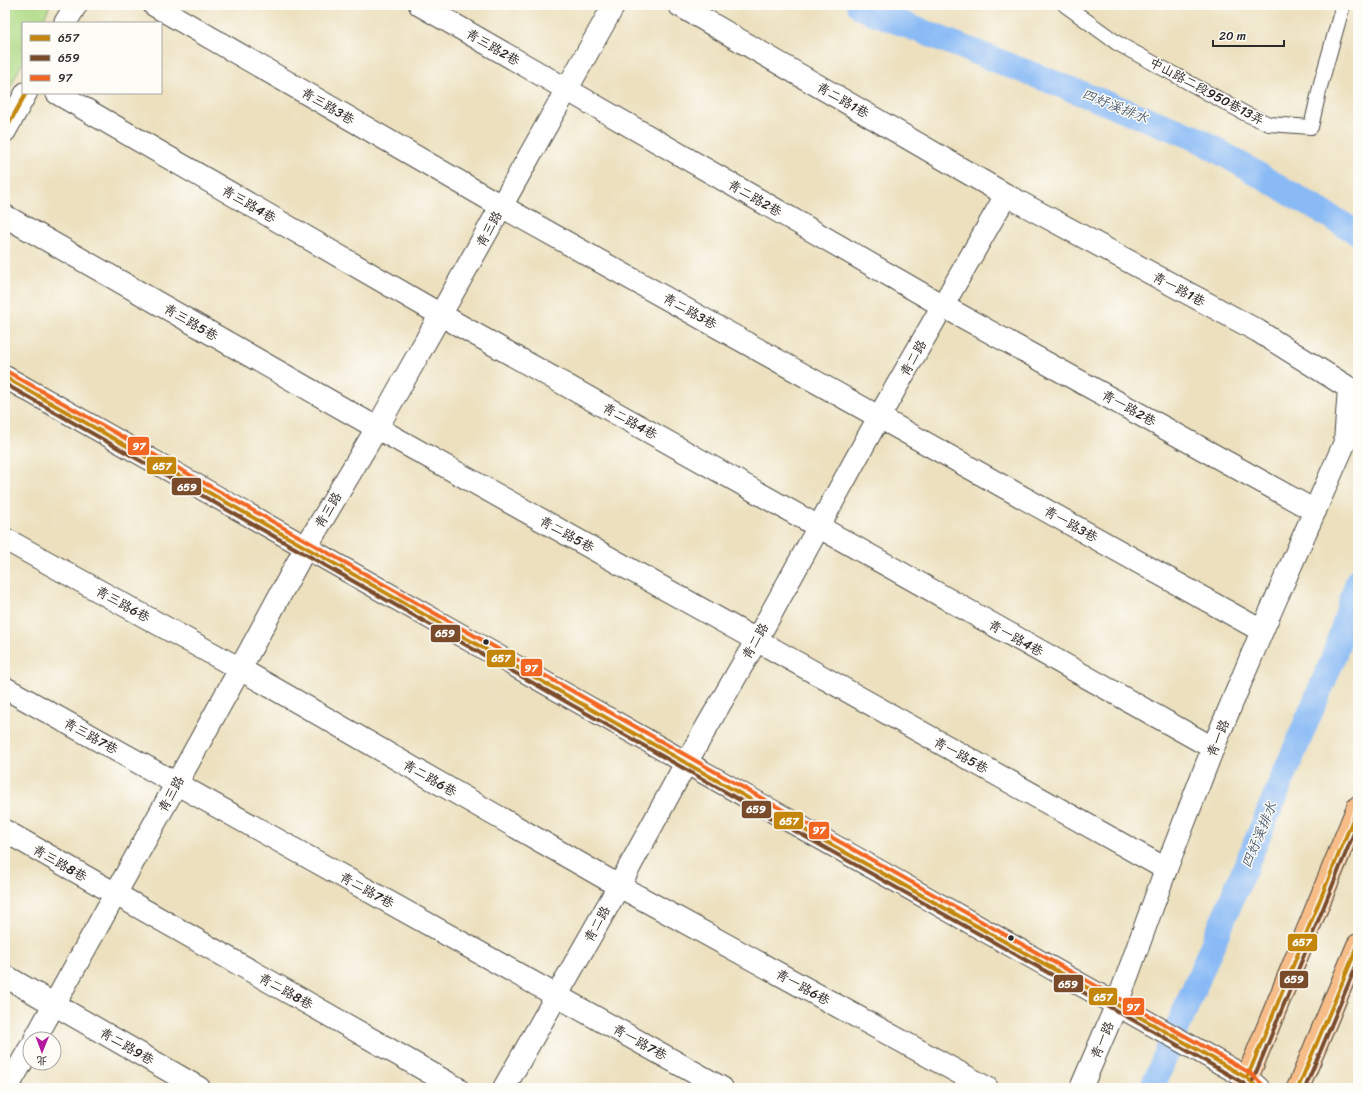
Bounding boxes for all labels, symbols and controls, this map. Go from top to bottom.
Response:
legend [22,22,162,94]
street label: 青三路2巷 [461,22,525,72]
scale bar [1213,22,1284,48]
text: 20 m [1219,25,1246,47]
text: 657 [58,27,80,49]
text: 659 [58,47,80,69]
street label: 中山路二段950巷13弄 [1145,51,1269,131]
text: 97 [58,67,73,89]
street label: 青二路1巷 [812,76,874,124]
street label: 青三路3巷 [297,81,359,131]
water label: 四好溪排水 [1078,81,1153,131]
street label: 青二路2巷 [723,173,787,223]
street label: 青三路4巷 [217,179,281,229]
street label: 青三路 [469,206,509,252]
street label: 青一路1巷 [1148,265,1210,313]
street label: 青二路3巷 [659,287,721,335]
street label: 青三路5巷 [159,297,223,347]
street label: 青二路 [893,335,933,381]
street label: 青一路2巷 [1097,384,1161,432]
street label: 青二路4巷 [598,396,662,446]
line badge: 97 [127,436,150,456]
text: 97 [132,437,147,456]
line badge: 657 [146,456,177,475]
text: 657 [151,457,173,476]
line badge: 659 [171,477,202,496]
text: 659 [176,478,197,497]
street label: 青三路 [308,487,348,533]
street label: 青一路3巷 [1040,500,1102,548]
street label: 青二路5巷 [535,509,599,559]
street label: 青三路6巷 [91,580,155,628]
street label: 青一路4巷 [984,613,1048,663]
street label: 青二路 [735,618,775,664]
line badge: 659 [430,624,461,643]
text: 659 [434,624,455,643]
unlabelled marker [481,637,491,647]
line badge: 657 [486,649,516,668]
text: 657 [490,649,512,668]
line badge: 97 [520,658,543,677]
text: 97 [524,659,539,678]
street label: 青三路7巷 [59,712,123,760]
street label: 青一路 [1200,716,1236,760]
street label: 青一路5巷 [929,730,993,780]
street label: 青二路6巷 [399,753,461,803]
street label: 青三路 [151,771,191,817]
water label: 四好溪排水 [1234,797,1285,872]
line badge: 659 [741,800,772,819]
text: 659 [745,800,766,819]
line badge: 657 [773,811,804,830]
text: 657 [778,812,800,831]
line badge: 97 [808,821,830,840]
text: 97 [812,821,827,840]
street label: 青三路8巷 [28,838,92,888]
street label: 青二路7巷 [335,866,399,914]
street label: 青二路 [577,901,617,947]
unlabelled marker [1006,933,1016,943]
line badge: 657 [1287,933,1318,952]
text: 657 [1291,933,1313,952]
street label: 青一路6巷 [771,963,835,1011]
street label: 青二路8巷 [254,966,318,1016]
line badge: 659 [1279,970,1309,989]
text: 659 [1283,970,1304,989]
line badge: 659 [1053,974,1084,993]
text: 659 [1057,975,1078,994]
line badge: 657 [1088,987,1118,1006]
text: 657 [1092,988,1114,1007]
line badge: 97 [1122,997,1145,1016]
text: 97 [1126,998,1141,1017]
street label: 青一路7巷 [608,1018,672,1066]
street label: 青一路 [1084,1018,1120,1062]
street label: 青二路9巷 [95,1021,159,1071]
north arrow [22,1031,62,1071]
text: 北 [36,1051,47,1070]

